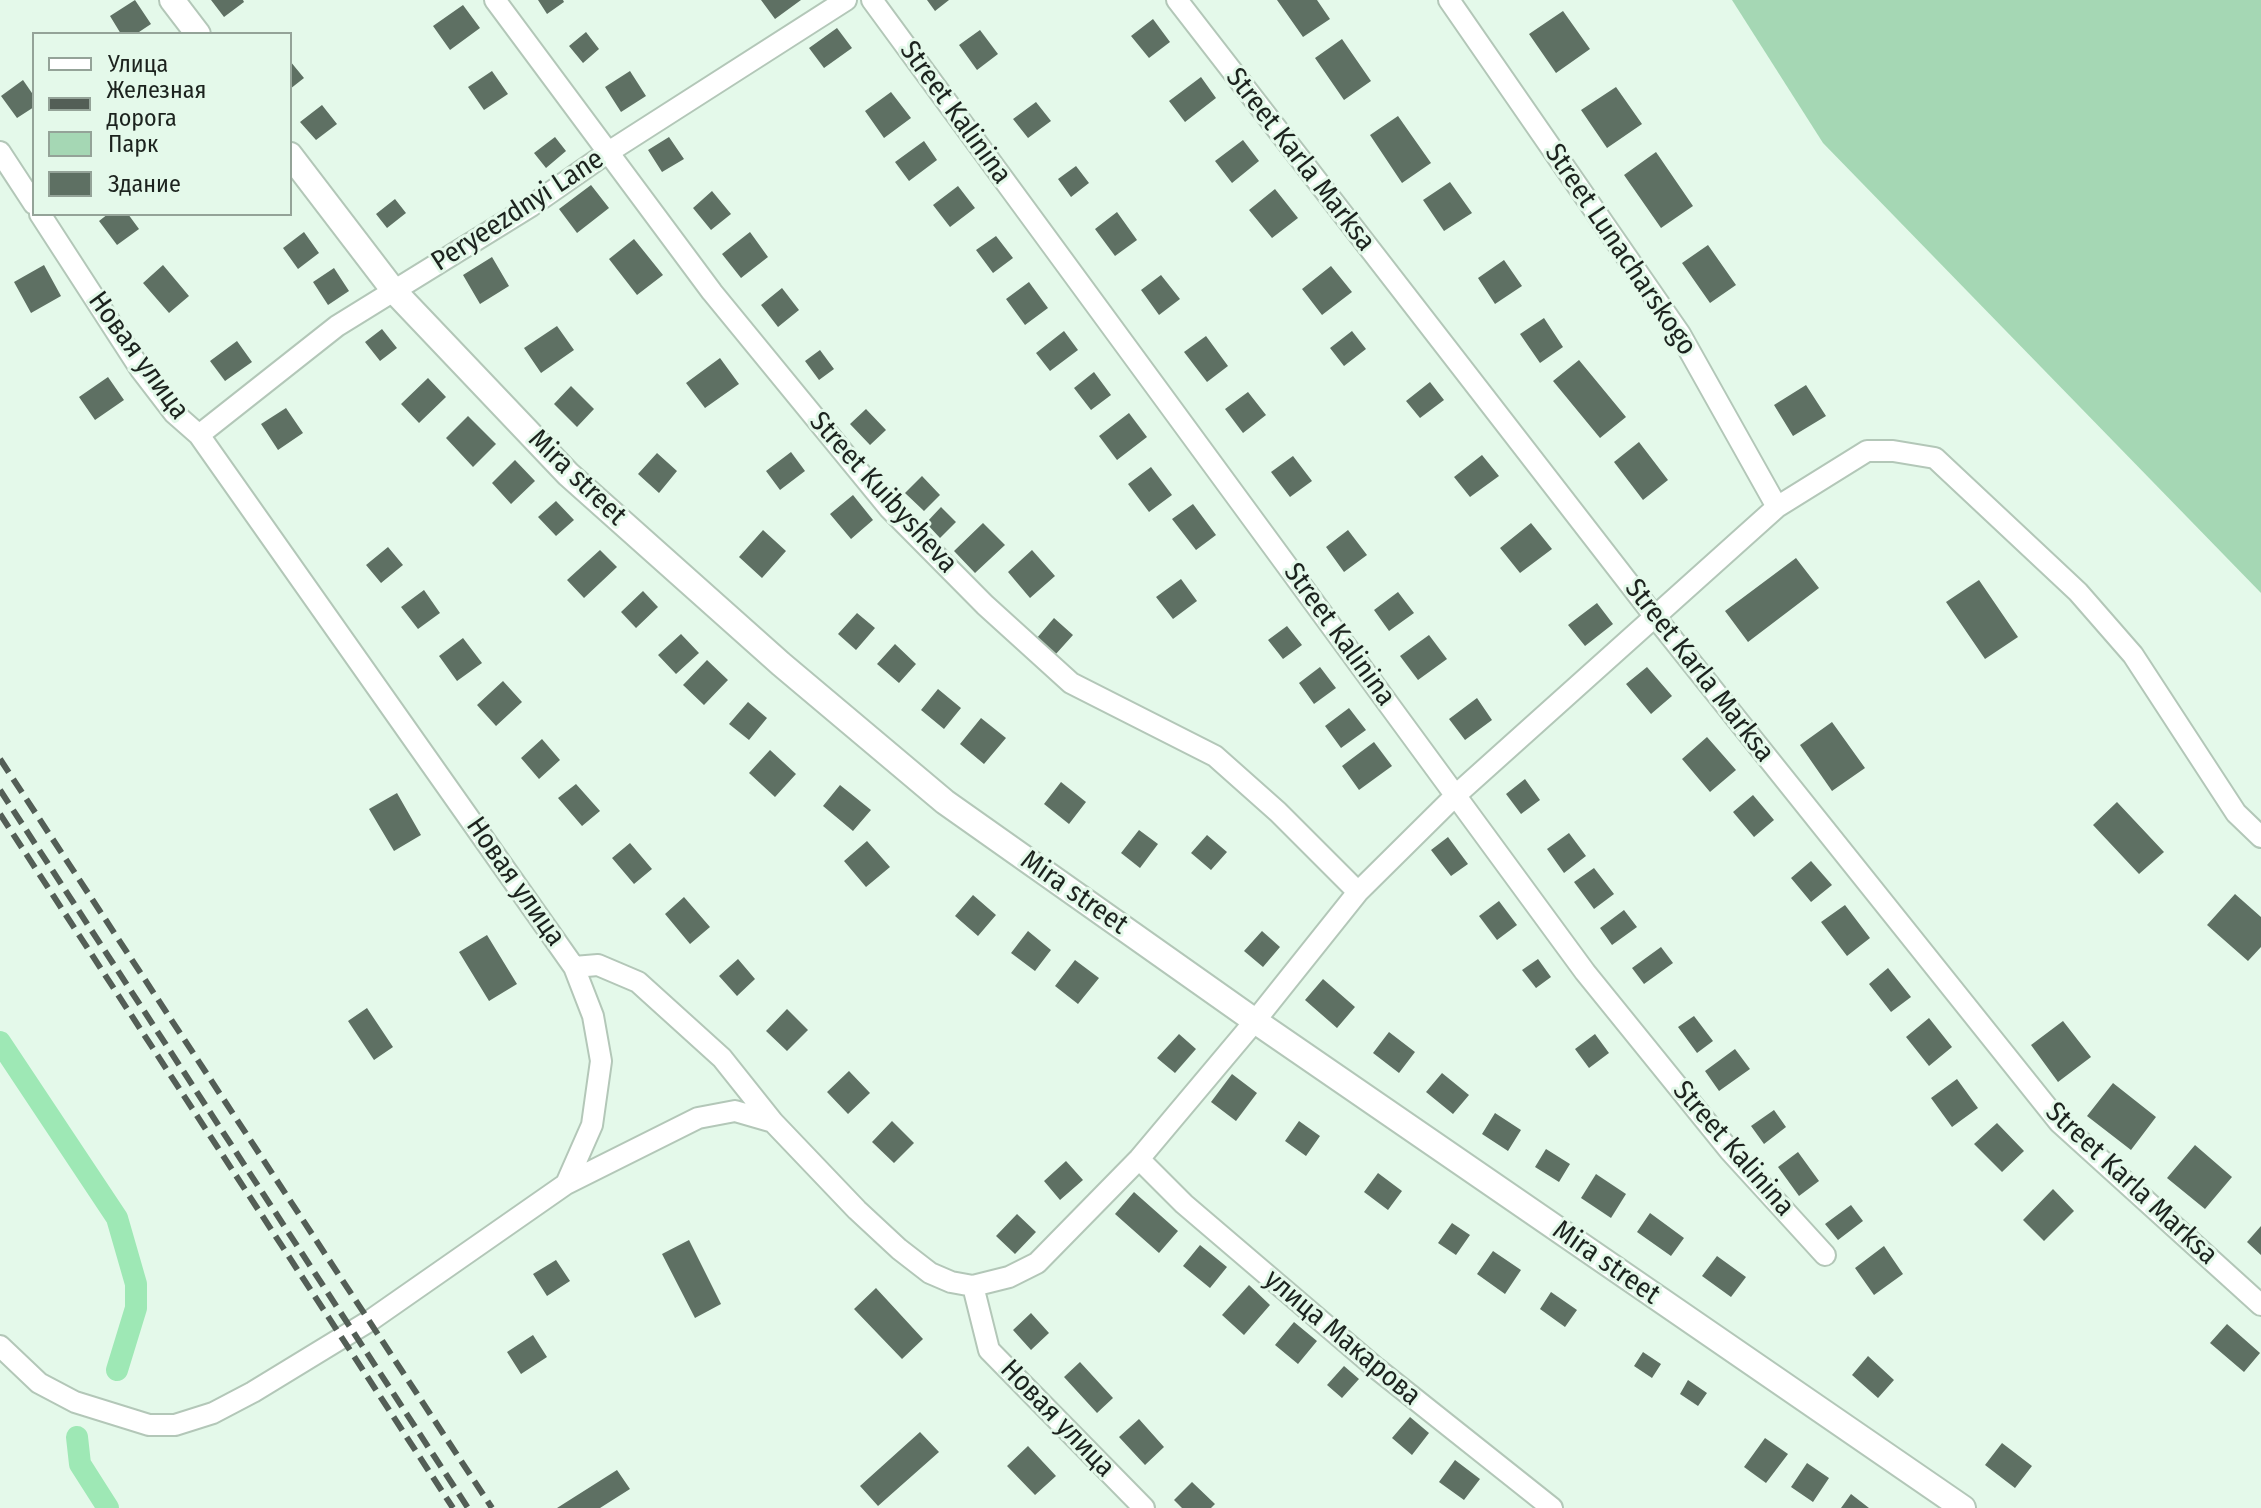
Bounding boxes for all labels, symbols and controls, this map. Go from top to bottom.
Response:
legend [32,32,292,216]
street label: Street Kalinina [892,35,1018,191]
text: Улица [108,50,168,78]
street label: Street Karla Marksa [1218,62,1382,258]
text: Железная дорога [107,76,206,132]
text: Парк [108,130,158,158]
street label: Street Lunacharskogo [1537,138,1703,362]
street label: Peryeezdnyi Lane [426,143,610,279]
text: Здание [108,170,181,198]
street label: Новая улица [80,286,196,426]
street label: Street Kuibysheva [802,406,964,580]
street label: Mira street [521,423,633,533]
street label: Street Kalinina [1276,557,1402,713]
street label: Street Karla Marksa [1617,573,1781,769]
street label: Новая улица [458,811,572,953]
street label: Mira street [1014,844,1134,942]
street label: Street Kalinina [1665,1074,1801,1224]
street label: Street Karla Marksa [2038,1096,2224,1272]
street label: Mira street [1546,1214,1666,1312]
street label: улица Макарова [1257,1263,1427,1413]
street label: Новая улица [993,1353,1121,1485]

